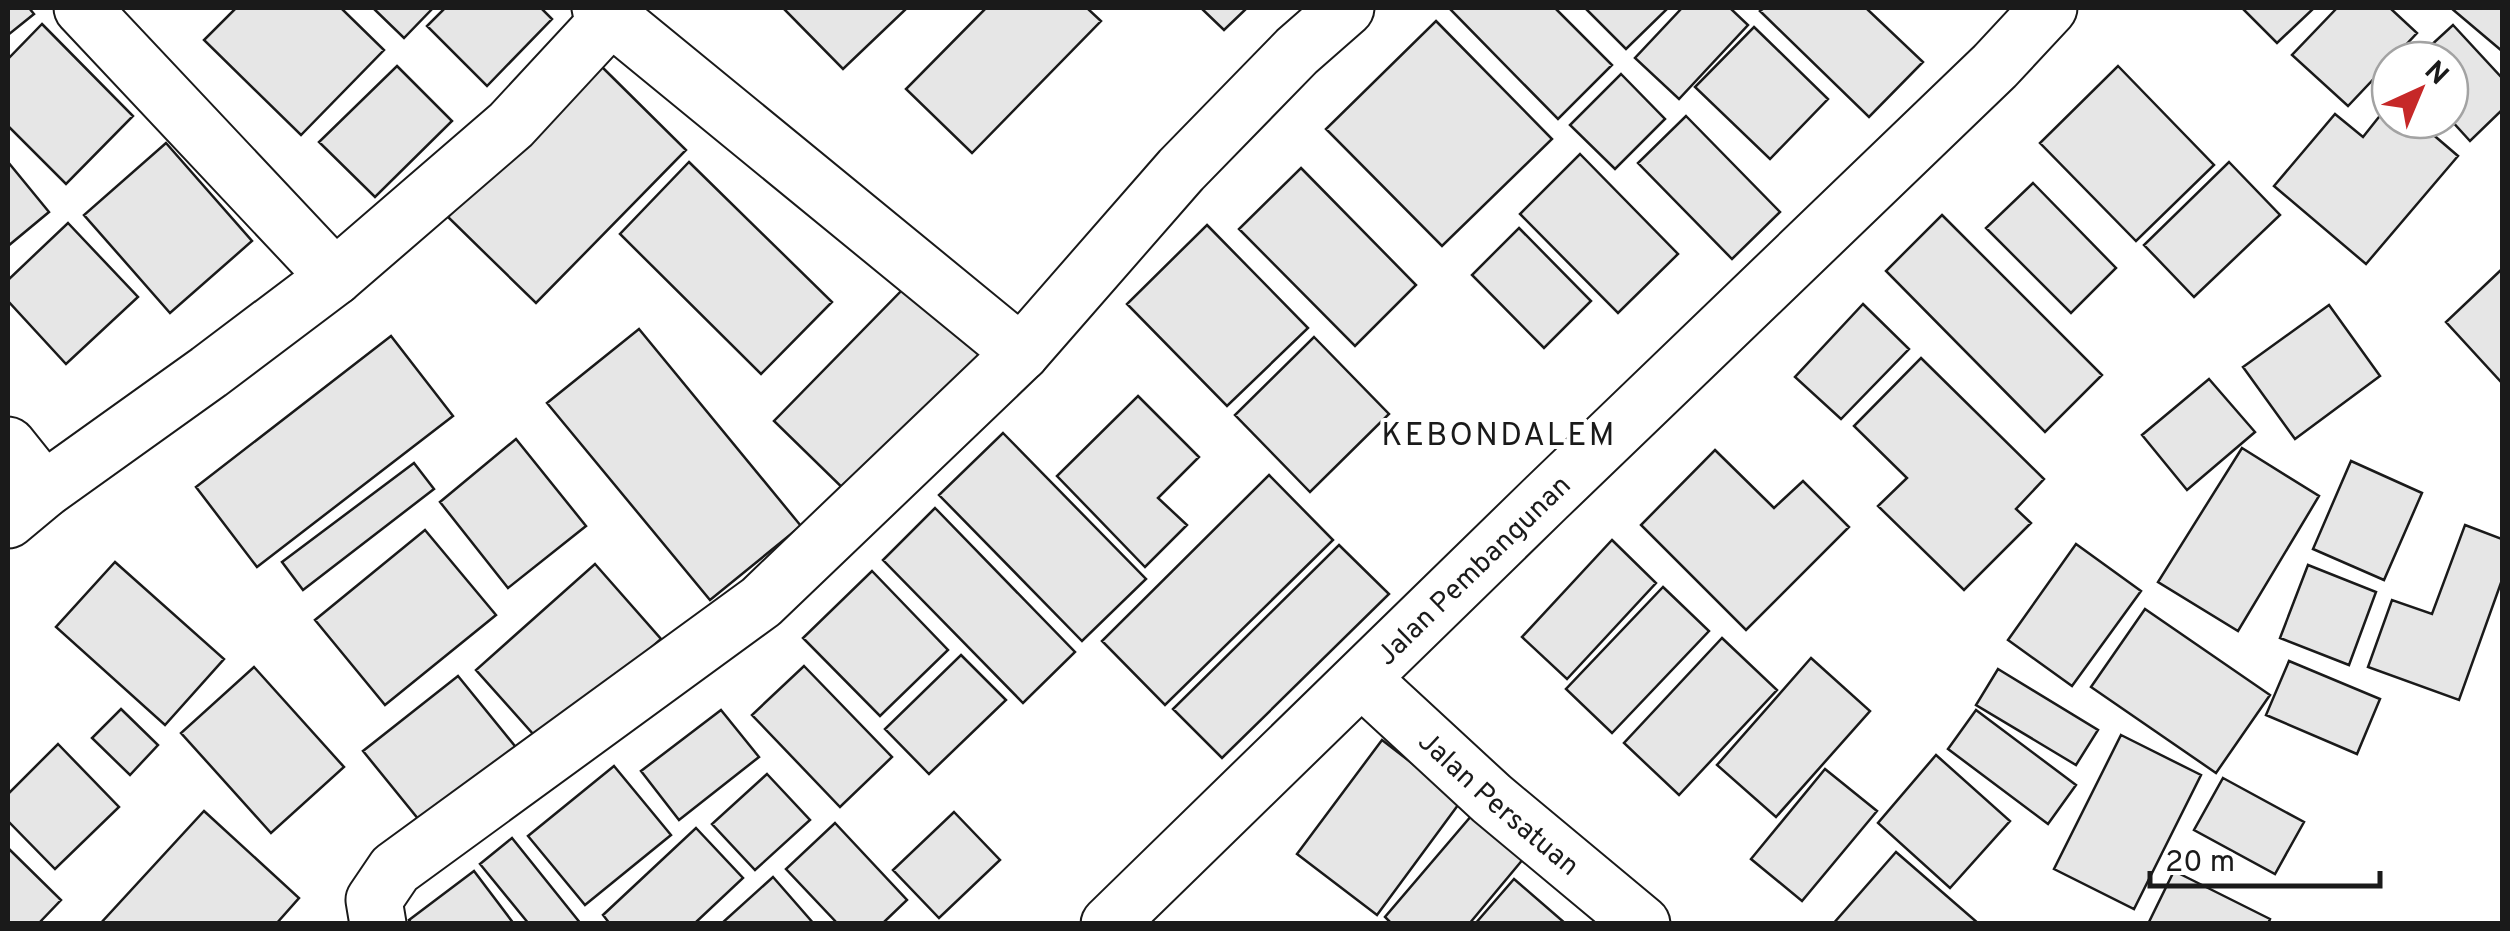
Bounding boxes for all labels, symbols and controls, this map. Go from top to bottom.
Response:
north arrow [2370,40,2470,140]
text: N [2416,54,2455,94]
district label: KEBONDALEM [1381,417,1617,457]
street label: Jalan Pembangunan [1370,469,1580,674]
street label: Jalan Persatuan [1409,725,1586,885]
scale bar [2150,826,2380,888]
text: 20 m [2165,845,2235,882]

